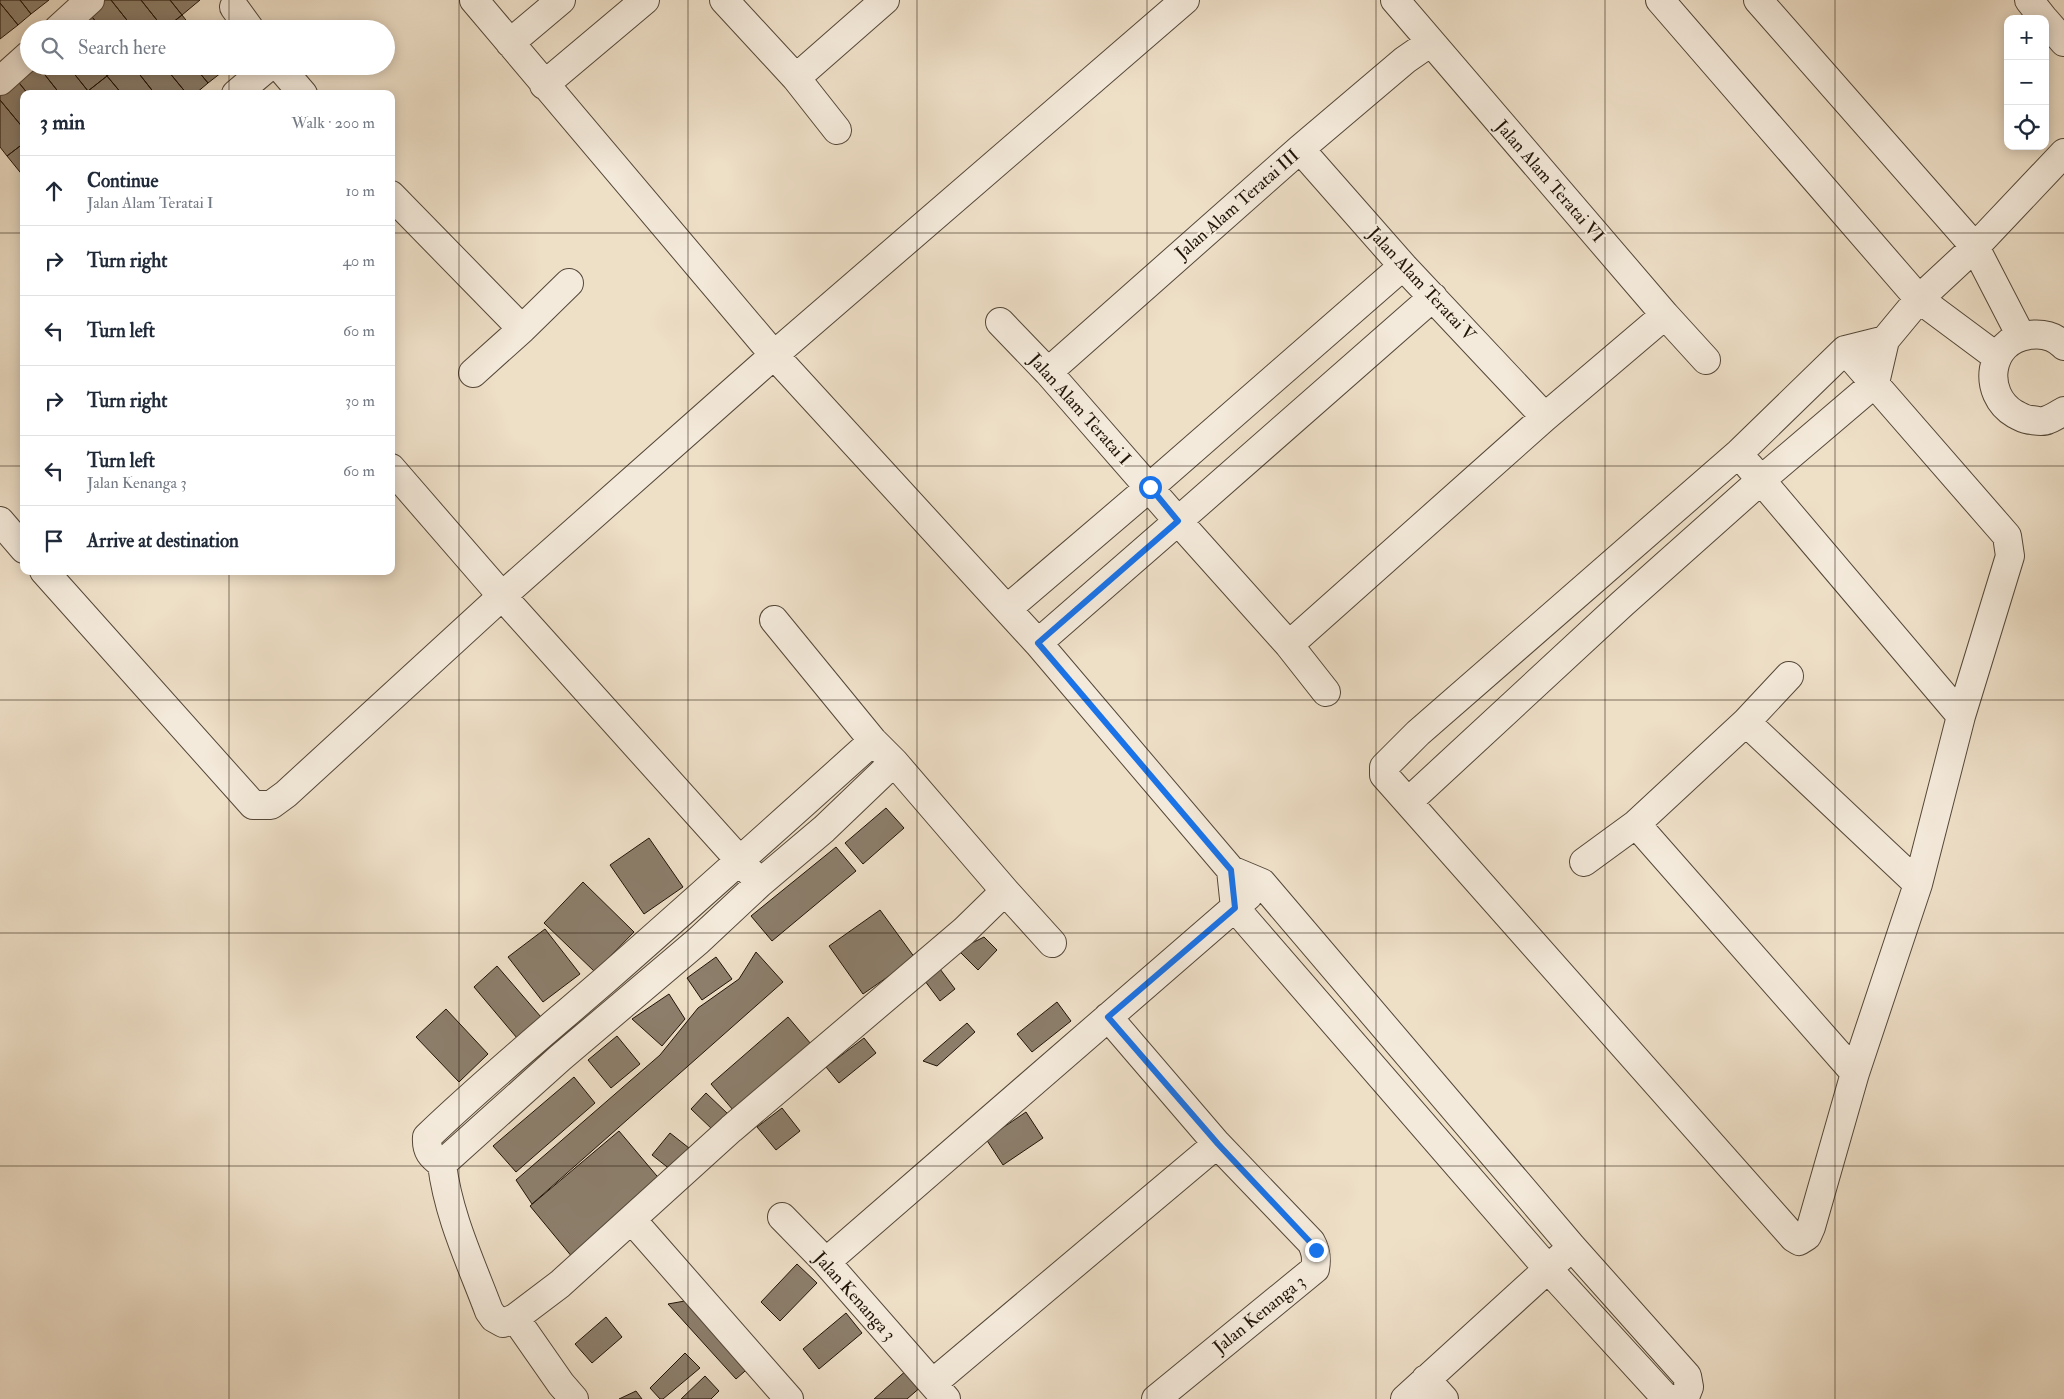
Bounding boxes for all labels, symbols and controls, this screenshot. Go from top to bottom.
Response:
map controls [2004,15,2049,150]
button: + [2004,15,2049,60]
search box [20,20,395,75]
icon: search [38,34,66,62]
text: Search here [78,36,166,60]
button: − [2004,60,2049,105]
button: locate [2004,105,2049,150]
text: 3 min [40,109,85,136]
text: Walk · 200 m [292,113,375,133]
street label: Jalan Alam Teratai VI [1489,115,1609,247]
street label: Jalan Alam Teratai III [1170,144,1304,265]
text: Continue [87,169,158,193]
icon: ahead [40,177,68,205]
text: 10 m [345,181,375,201]
text: Jalan Alam Teratai I [87,193,214,213]
street label: Jalan Alam Teratai V [1362,222,1481,347]
icon: right [40,247,68,275]
text: Turn right [87,249,167,273]
text: 40 m [342,251,375,271]
icon: left [40,317,68,345]
text: Turn left [87,319,155,343]
text: 60 m [343,321,375,341]
street label: Jalan Alam Teratai I [1023,348,1136,470]
icon: right [40,387,68,415]
text: Turn right [87,389,167,413]
text: 30 m [345,391,375,411]
text: Turn left [87,449,155,473]
icon: left [40,457,68,485]
text: 60 m [343,461,375,481]
text: Jalan Kenanga 3 [87,473,187,493]
route start [1139,476,1162,499]
icon: arrive [40,527,68,555]
text: Arrive at destination [87,529,239,553]
route end [1305,1239,1328,1262]
street label: Jalan Kenanga 3 [808,1246,901,1346]
street label: Jalan Kenanga 3 [1208,1270,1310,1359]

